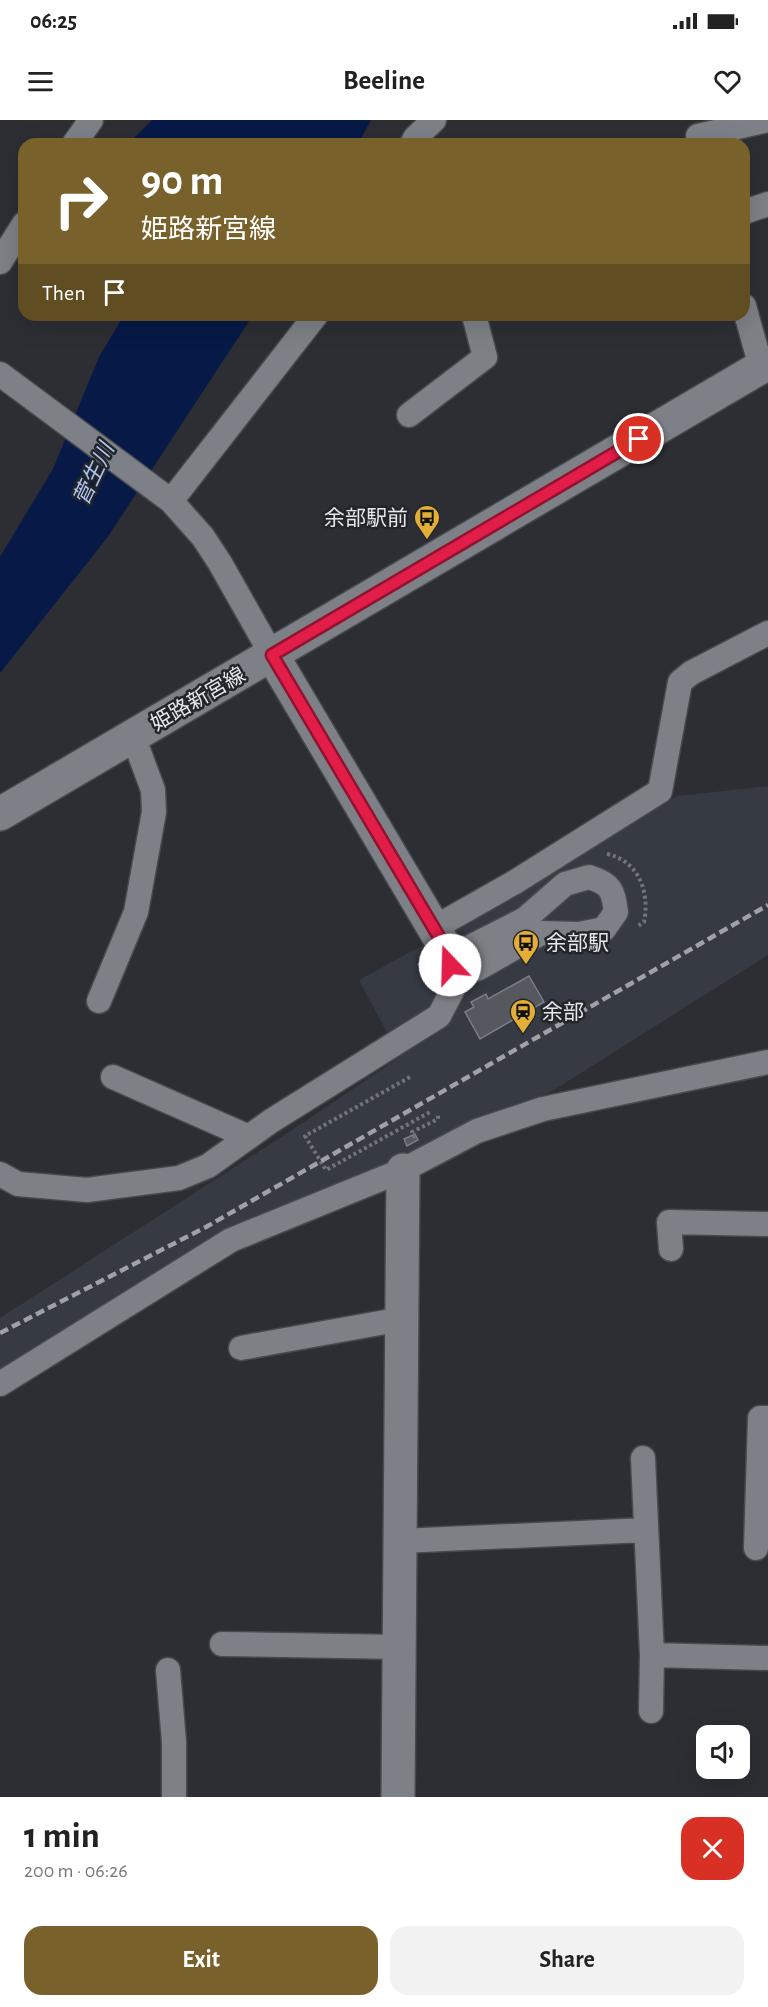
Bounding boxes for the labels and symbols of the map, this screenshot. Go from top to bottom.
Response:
pin [613,413,664,464]
water label: 菅生川 [69,438,119,509]
bus stop icon: 余部駅前 [412,503,442,541]
place label: 余部駅前 [324,507,408,529]
street label: 姫路新宮線 [147,663,249,735]
bus stop icon: 余部駅 [511,928,541,966]
place label: 余部駅 [546,932,609,954]
position arrow [418,933,482,997]
station icon: 余部 [508,997,538,1035]
place label: 余部 [542,1001,584,1023]

